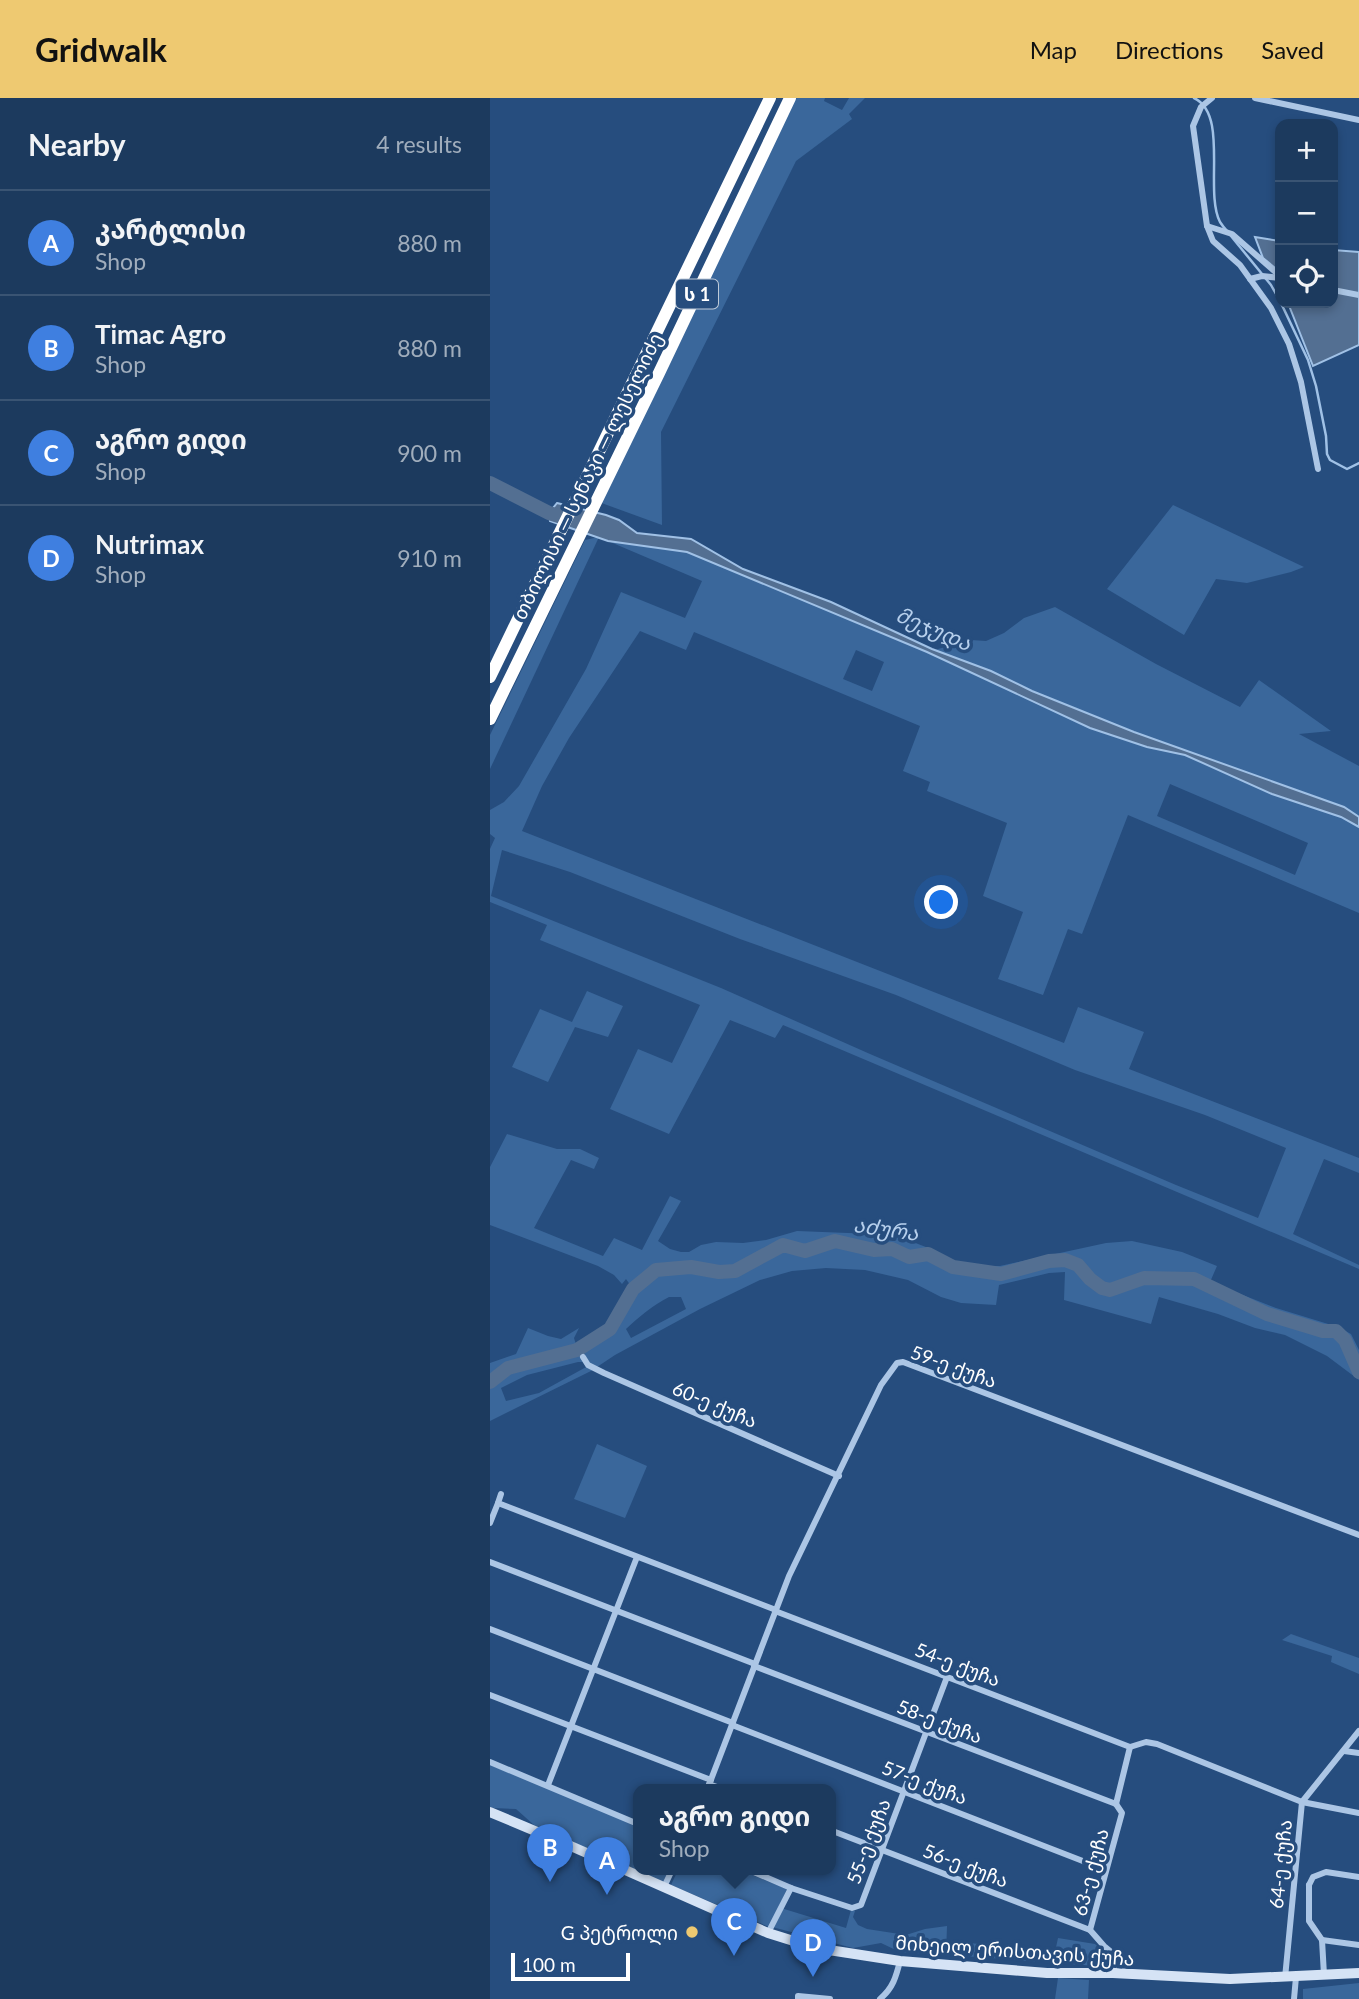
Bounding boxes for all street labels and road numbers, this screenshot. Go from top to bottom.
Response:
road number: ს 1 [676,280,718,308]
street label: თბილისი — სენაკი — ლესელიძე [507,329,668,624]
street label: 59-ე ქუჩა [908,1340,1000,1393]
street label: 60-ე ქუჩა [669,1376,761,1433]
street label: 54-ე ქუჩა [912,1637,1004,1692]
street label: 58-ე ქუჩა [894,1694,986,1749]
street label: 57-ე ქუჩა [879,1755,971,1810]
street label: 55-ე ქუჩა [841,1795,896,1887]
street label: 64-ე ქუჩა [1264,1818,1297,1910]
street label: 63-ე ქუჩა [1067,1826,1114,1918]
street label: 56-ე ქუჩა [920,1838,1012,1893]
street label: მიხეილ ერისთავის ქუჩა [895,1930,1135,1972]

